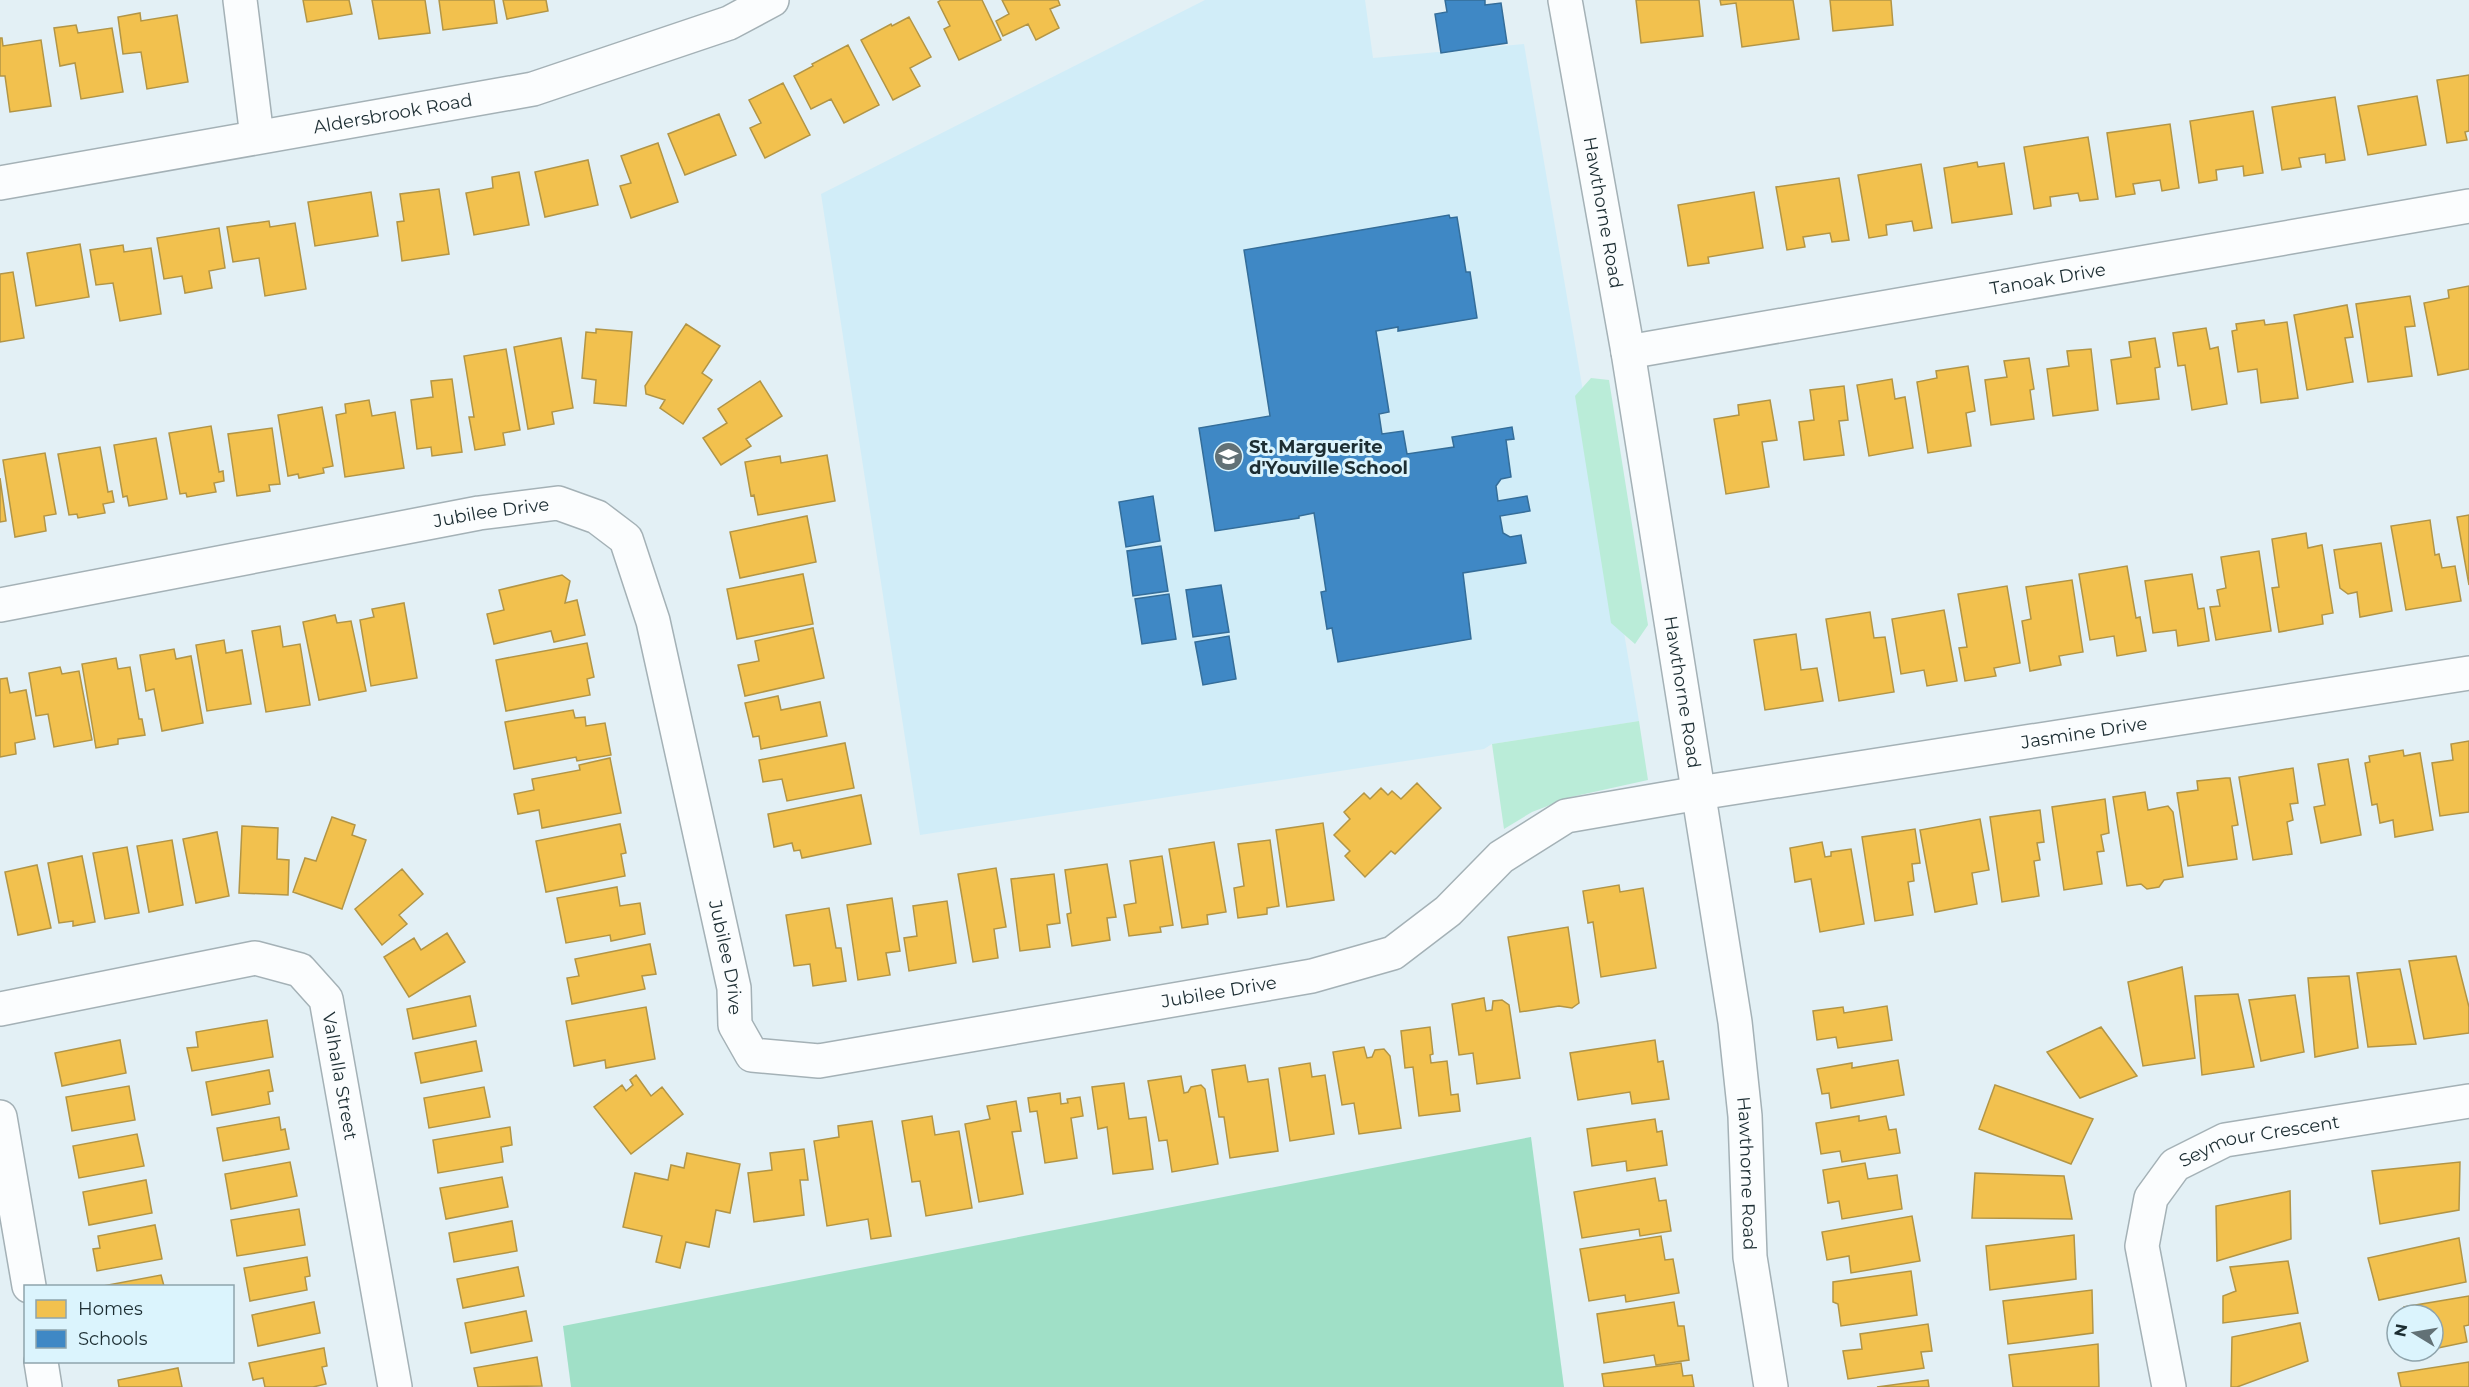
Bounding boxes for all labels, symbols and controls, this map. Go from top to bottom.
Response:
street label: Aldersbrook Road [312,89,474,139]
street label: Hawthorne Road [1579,135,1627,290]
street label: Tanoak Drive [1988,258,2107,300]
place label: St. Marguerite d'Youville School [1249,436,1408,479]
school or university icon: St. Marguerite d'Youville School [1212,441,1244,473]
street label: Jubilee Drive [431,493,551,533]
street label: Hawthorne Road [1659,614,1705,770]
street label: Jasmine Drive [2018,712,2149,754]
street label: Jubilee Drive [704,897,746,1015]
street label: Jubilee Drive [1159,971,1278,1013]
street label: Valhalla Street [318,1011,362,1142]
street label: Hawthorne Road [1732,1095,1761,1251]
street label: Seymour Crescent [2175,1111,2341,1172]
legend [24,1285,234,1363]
text: Homes [78,1298,143,1320]
north arrow [2385,1303,2445,1363]
text: N [2390,1322,2411,1338]
text: Schools [78,1328,148,1350]

